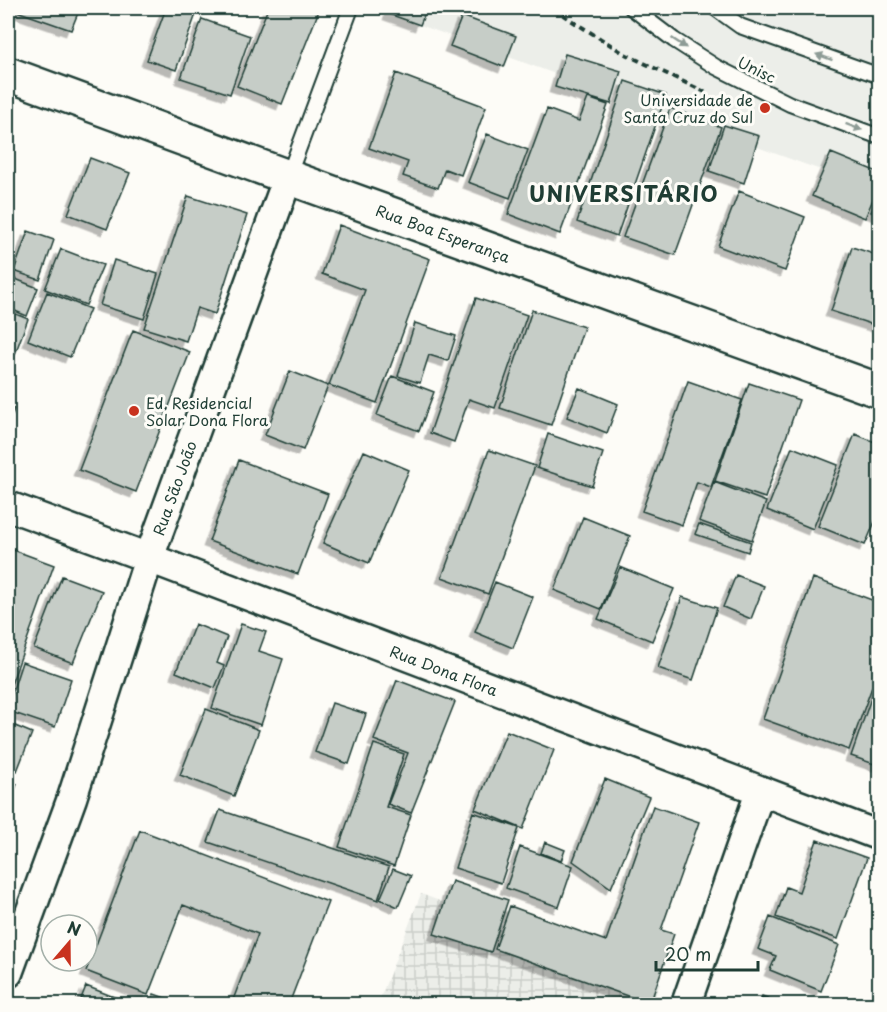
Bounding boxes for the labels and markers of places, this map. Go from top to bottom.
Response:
place label: Universidade de Santa Cruz do Sul [623,88,753,128]
marker: Universidade de Santa Cruz do Sul [758,101,772,115]
place label: Ed. Residencial Solar Dona Flora [146,391,269,431]
marker: Ed. Residencial Solar Dona Flora [127,404,141,418]

